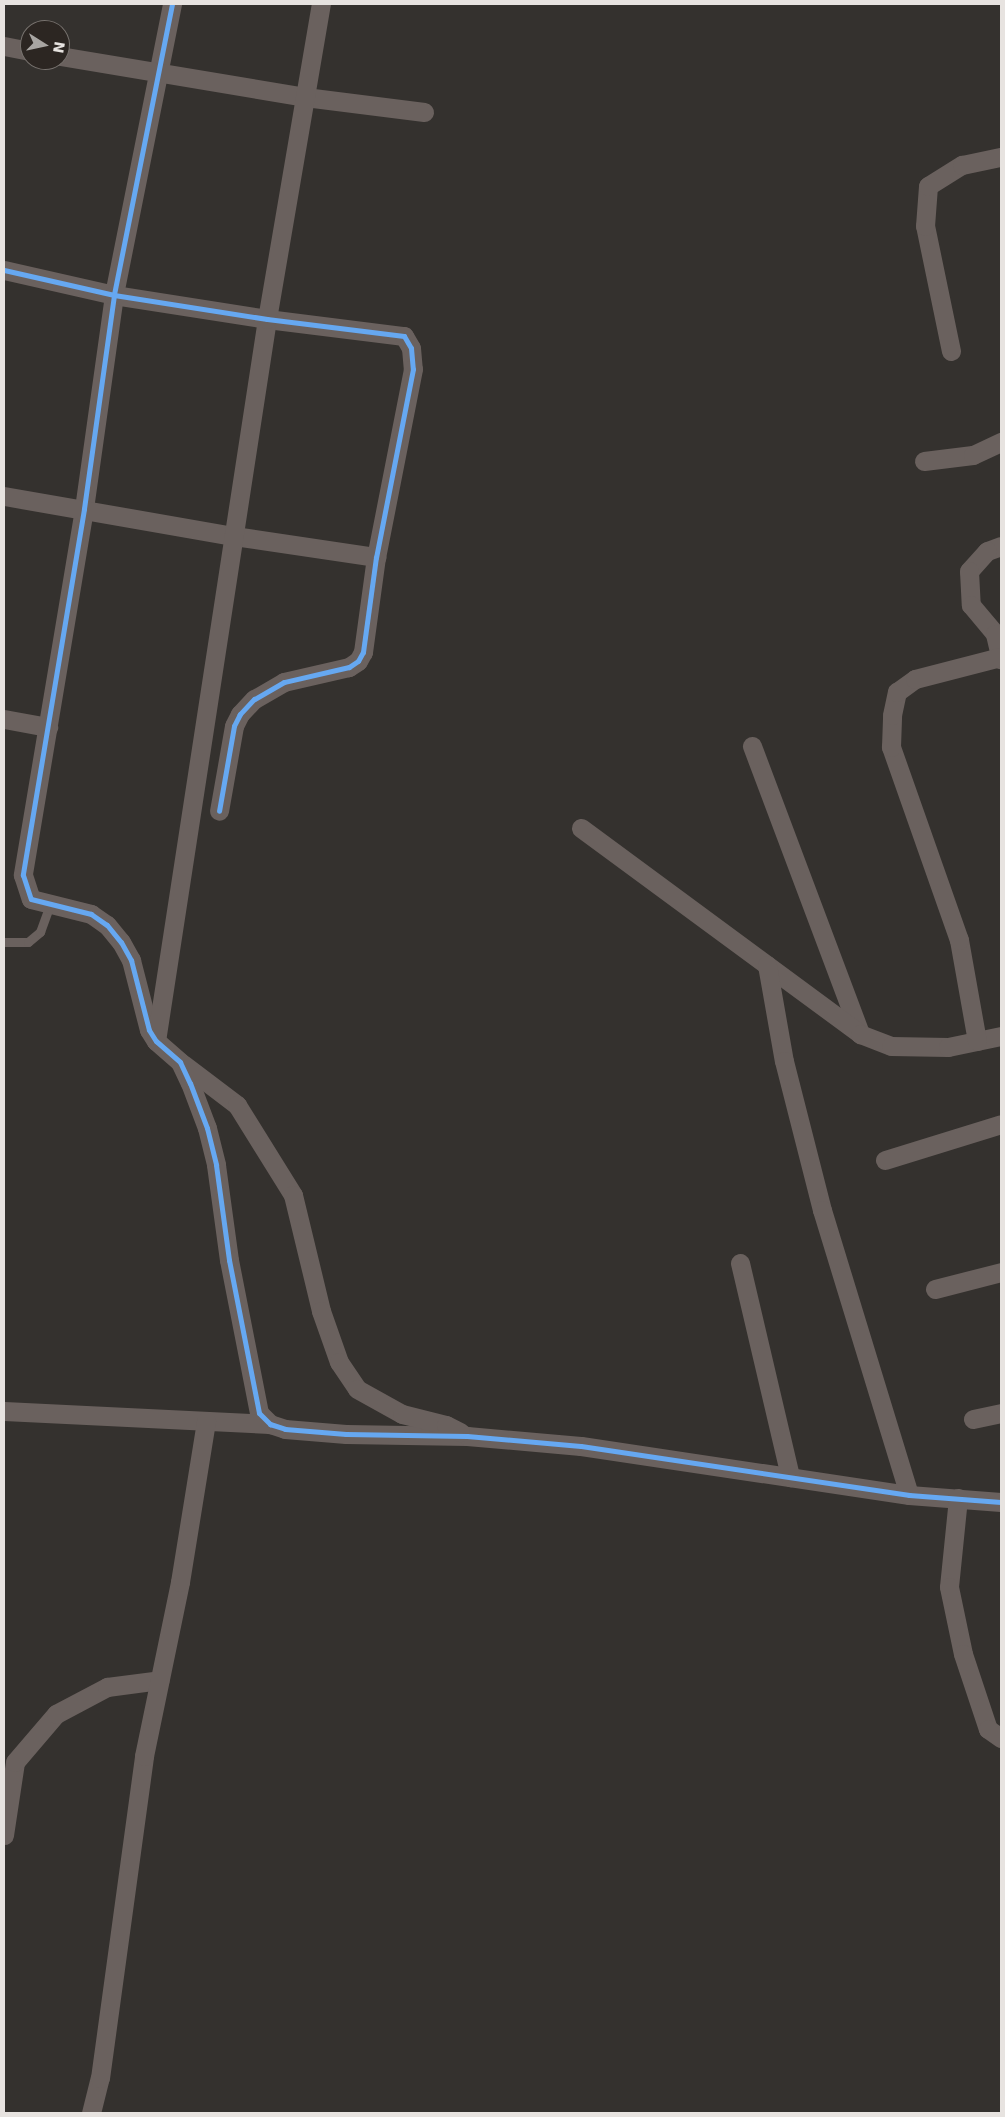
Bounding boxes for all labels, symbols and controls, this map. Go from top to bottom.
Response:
north arrow [20,20,70,70]
text: N [50,40,68,55]

